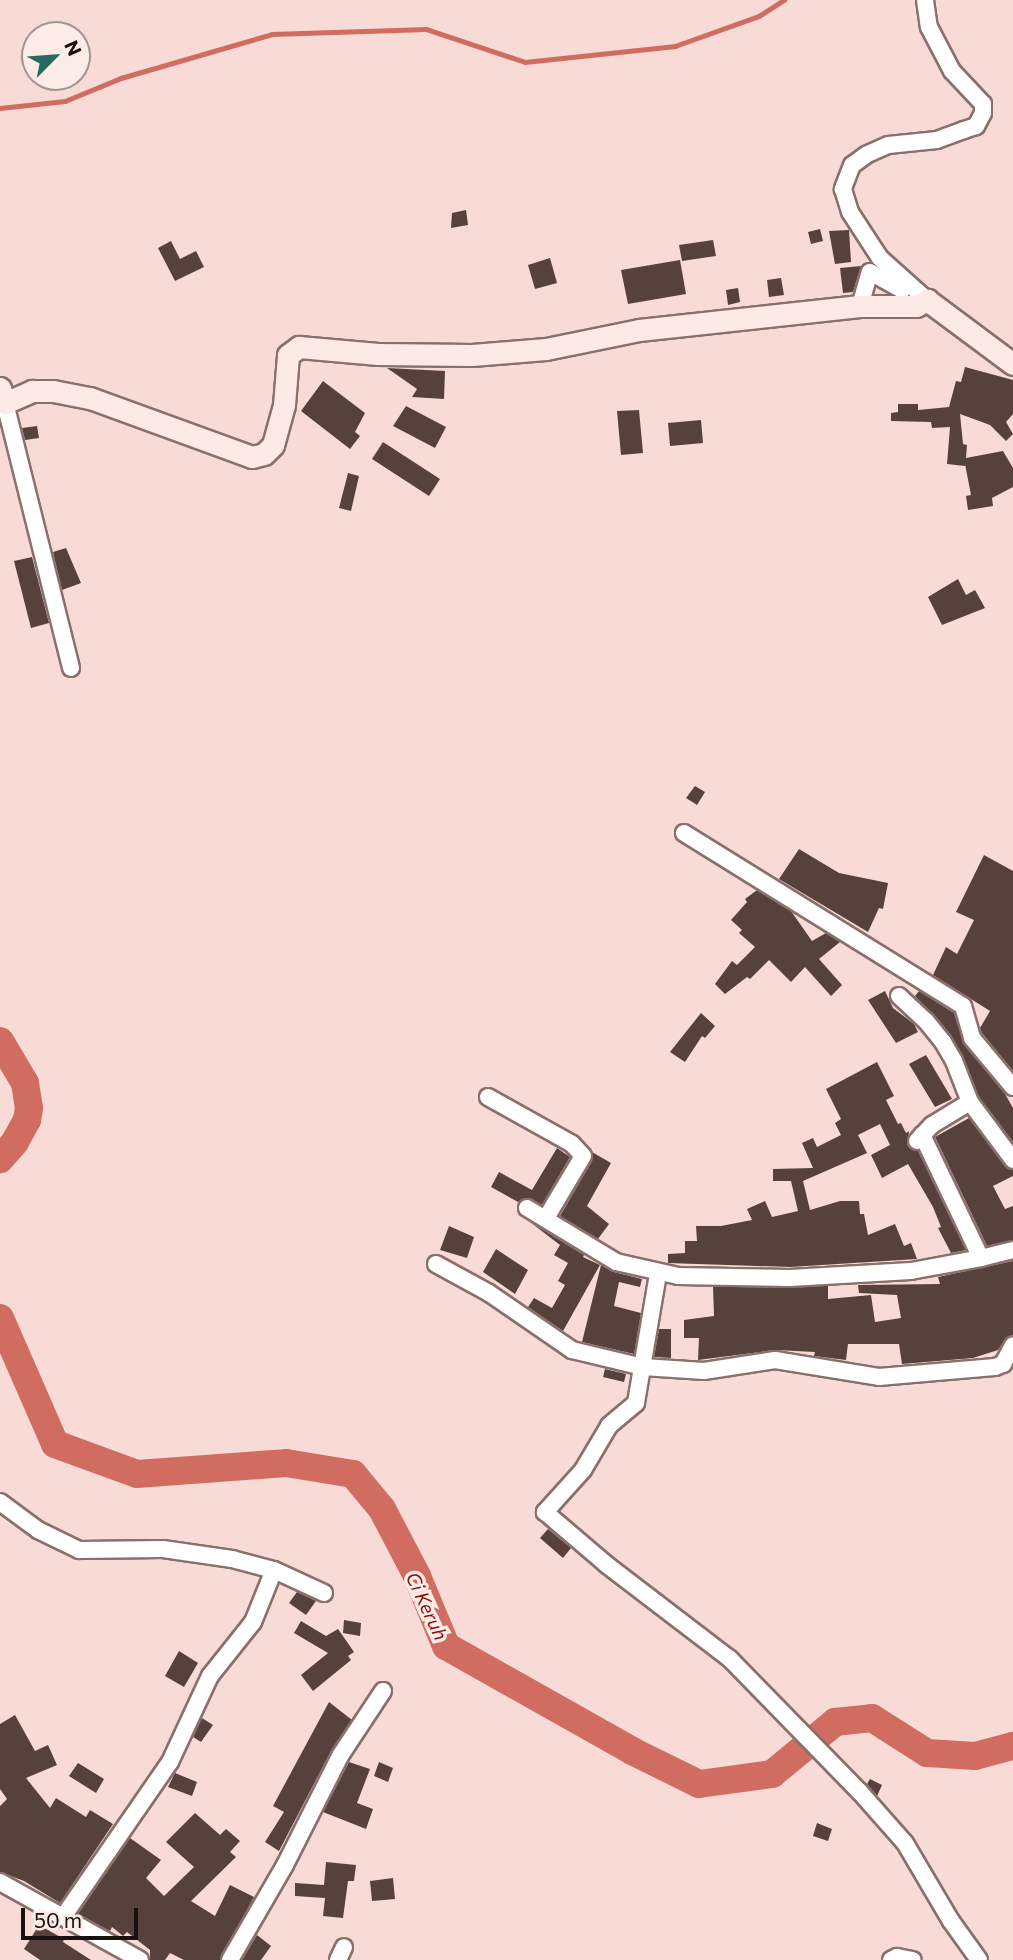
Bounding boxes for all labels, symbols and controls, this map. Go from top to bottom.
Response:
north arrow [21,21,91,91]
text: N [60,36,87,59]
water label: Ci Keruh [401,1568,453,1644]
scale bar [24,1894,142,1938]
text: 50 m [34,1907,82,1932]

